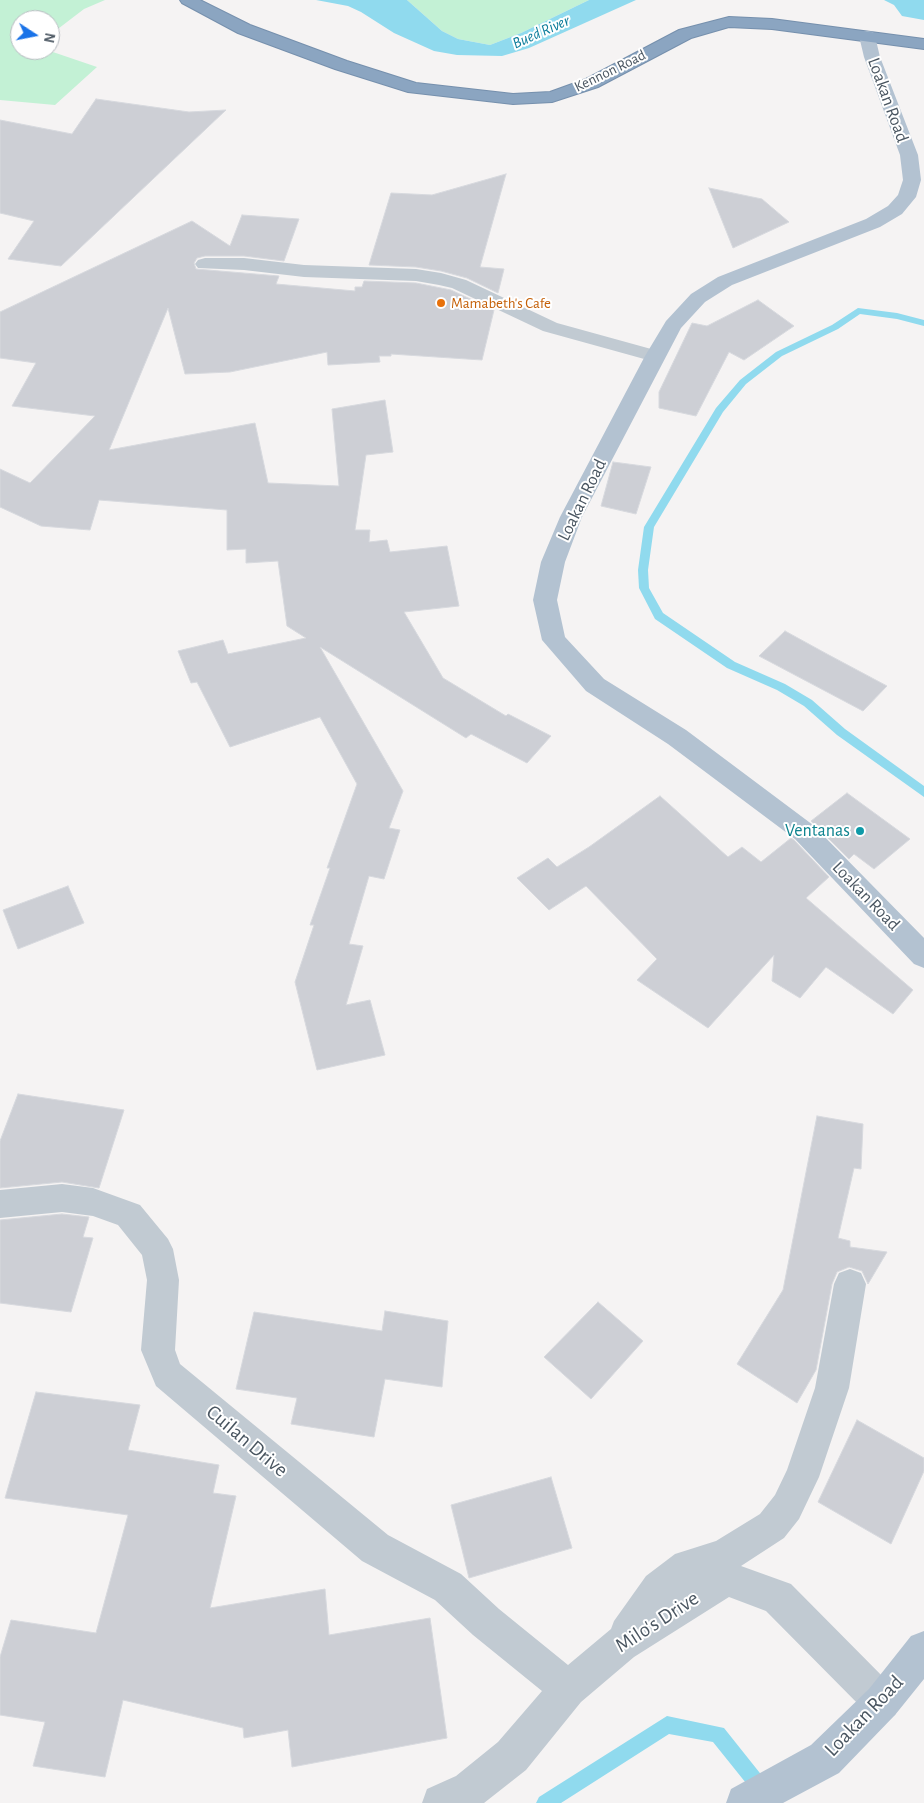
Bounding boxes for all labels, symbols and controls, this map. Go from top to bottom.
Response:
north arrow [10,10,60,60]
water label: Bued River [509,11,573,53]
text: N [41,32,57,44]
street label: Kennon Road [571,46,649,96]
street label: Loakan Road [863,55,913,145]
place label: Mamabeth's Cafe [451,294,551,312]
marker: Mamabeth's Cafe [435,297,447,309]
street label: Loakan Road [553,456,611,544]
place label: Ventanas [785,820,850,842]
marker: Ventanas [854,825,866,837]
street label: Loakan Road [828,857,904,935]
street label: Cuilan Drive [201,1399,293,1483]
street label: Milo's Drive [611,1586,703,1658]
street label: Loakan Road [819,1670,909,1762]

